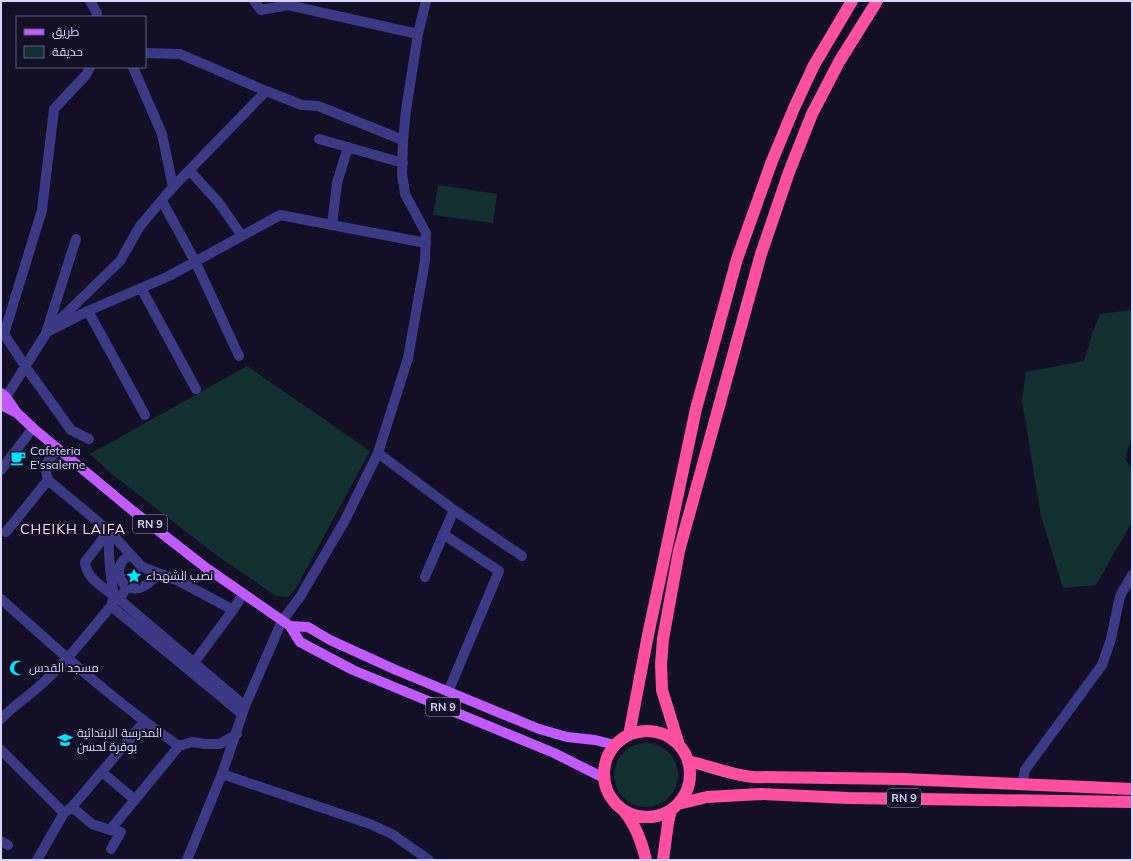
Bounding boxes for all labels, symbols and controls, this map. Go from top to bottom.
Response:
legend [16,16,146,68]
text: طريق [52,24,80,39]
text: حديقة [52,44,83,59]
place label: Cafeteria E'ssaleme [30,443,85,472]
cafe icon: Cafeteria E'ssaleme [9,449,27,467]
road number: RN 9 [133,515,167,533]
district label: CHEIKH LAIFA [20,520,126,538]
place icon: نصب الشهداء [125,567,143,585]
place label: نصب الشهداء [146,568,213,583]
mosque icon: مسجد القدس [8,659,26,677]
place label: مسجد القدس [29,660,99,675]
road number: RN 9 [426,698,460,716]
place label: المدرسة الابتدائية بوقرة لحسن [77,725,162,754]
school or university icon: المدرسة الابتدائية بوقرة لحسن [56,731,74,749]
road number: RN 9 [887,789,921,807]

